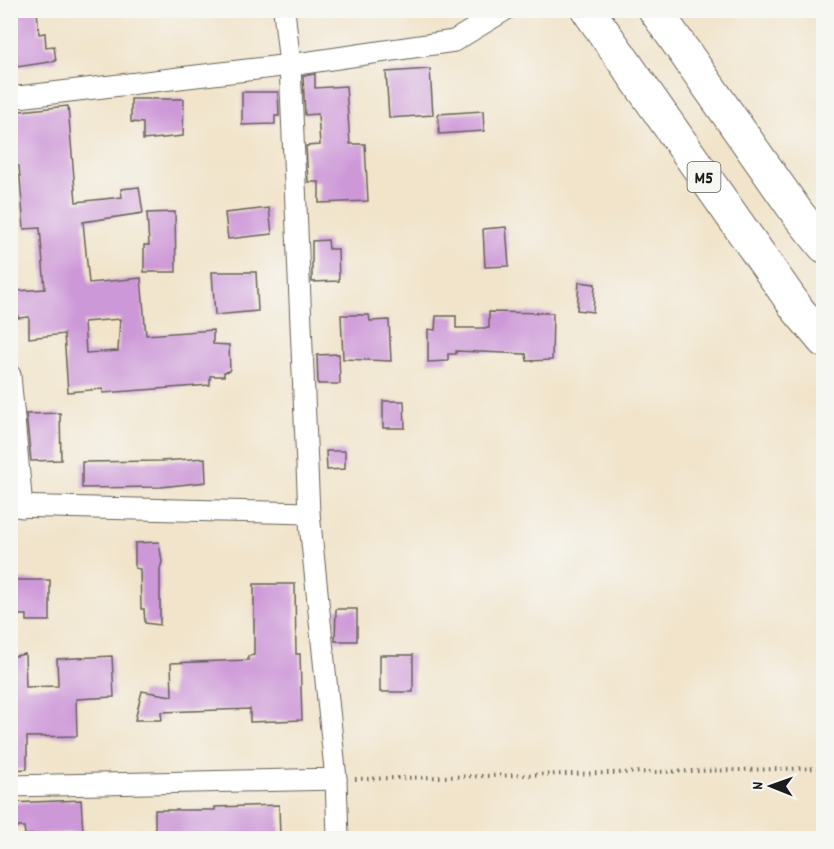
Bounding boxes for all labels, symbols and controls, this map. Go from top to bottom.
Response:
road number: M5 [688,162,720,192]
north arrow [741,756,801,816]
text: N [747,782,770,790]

